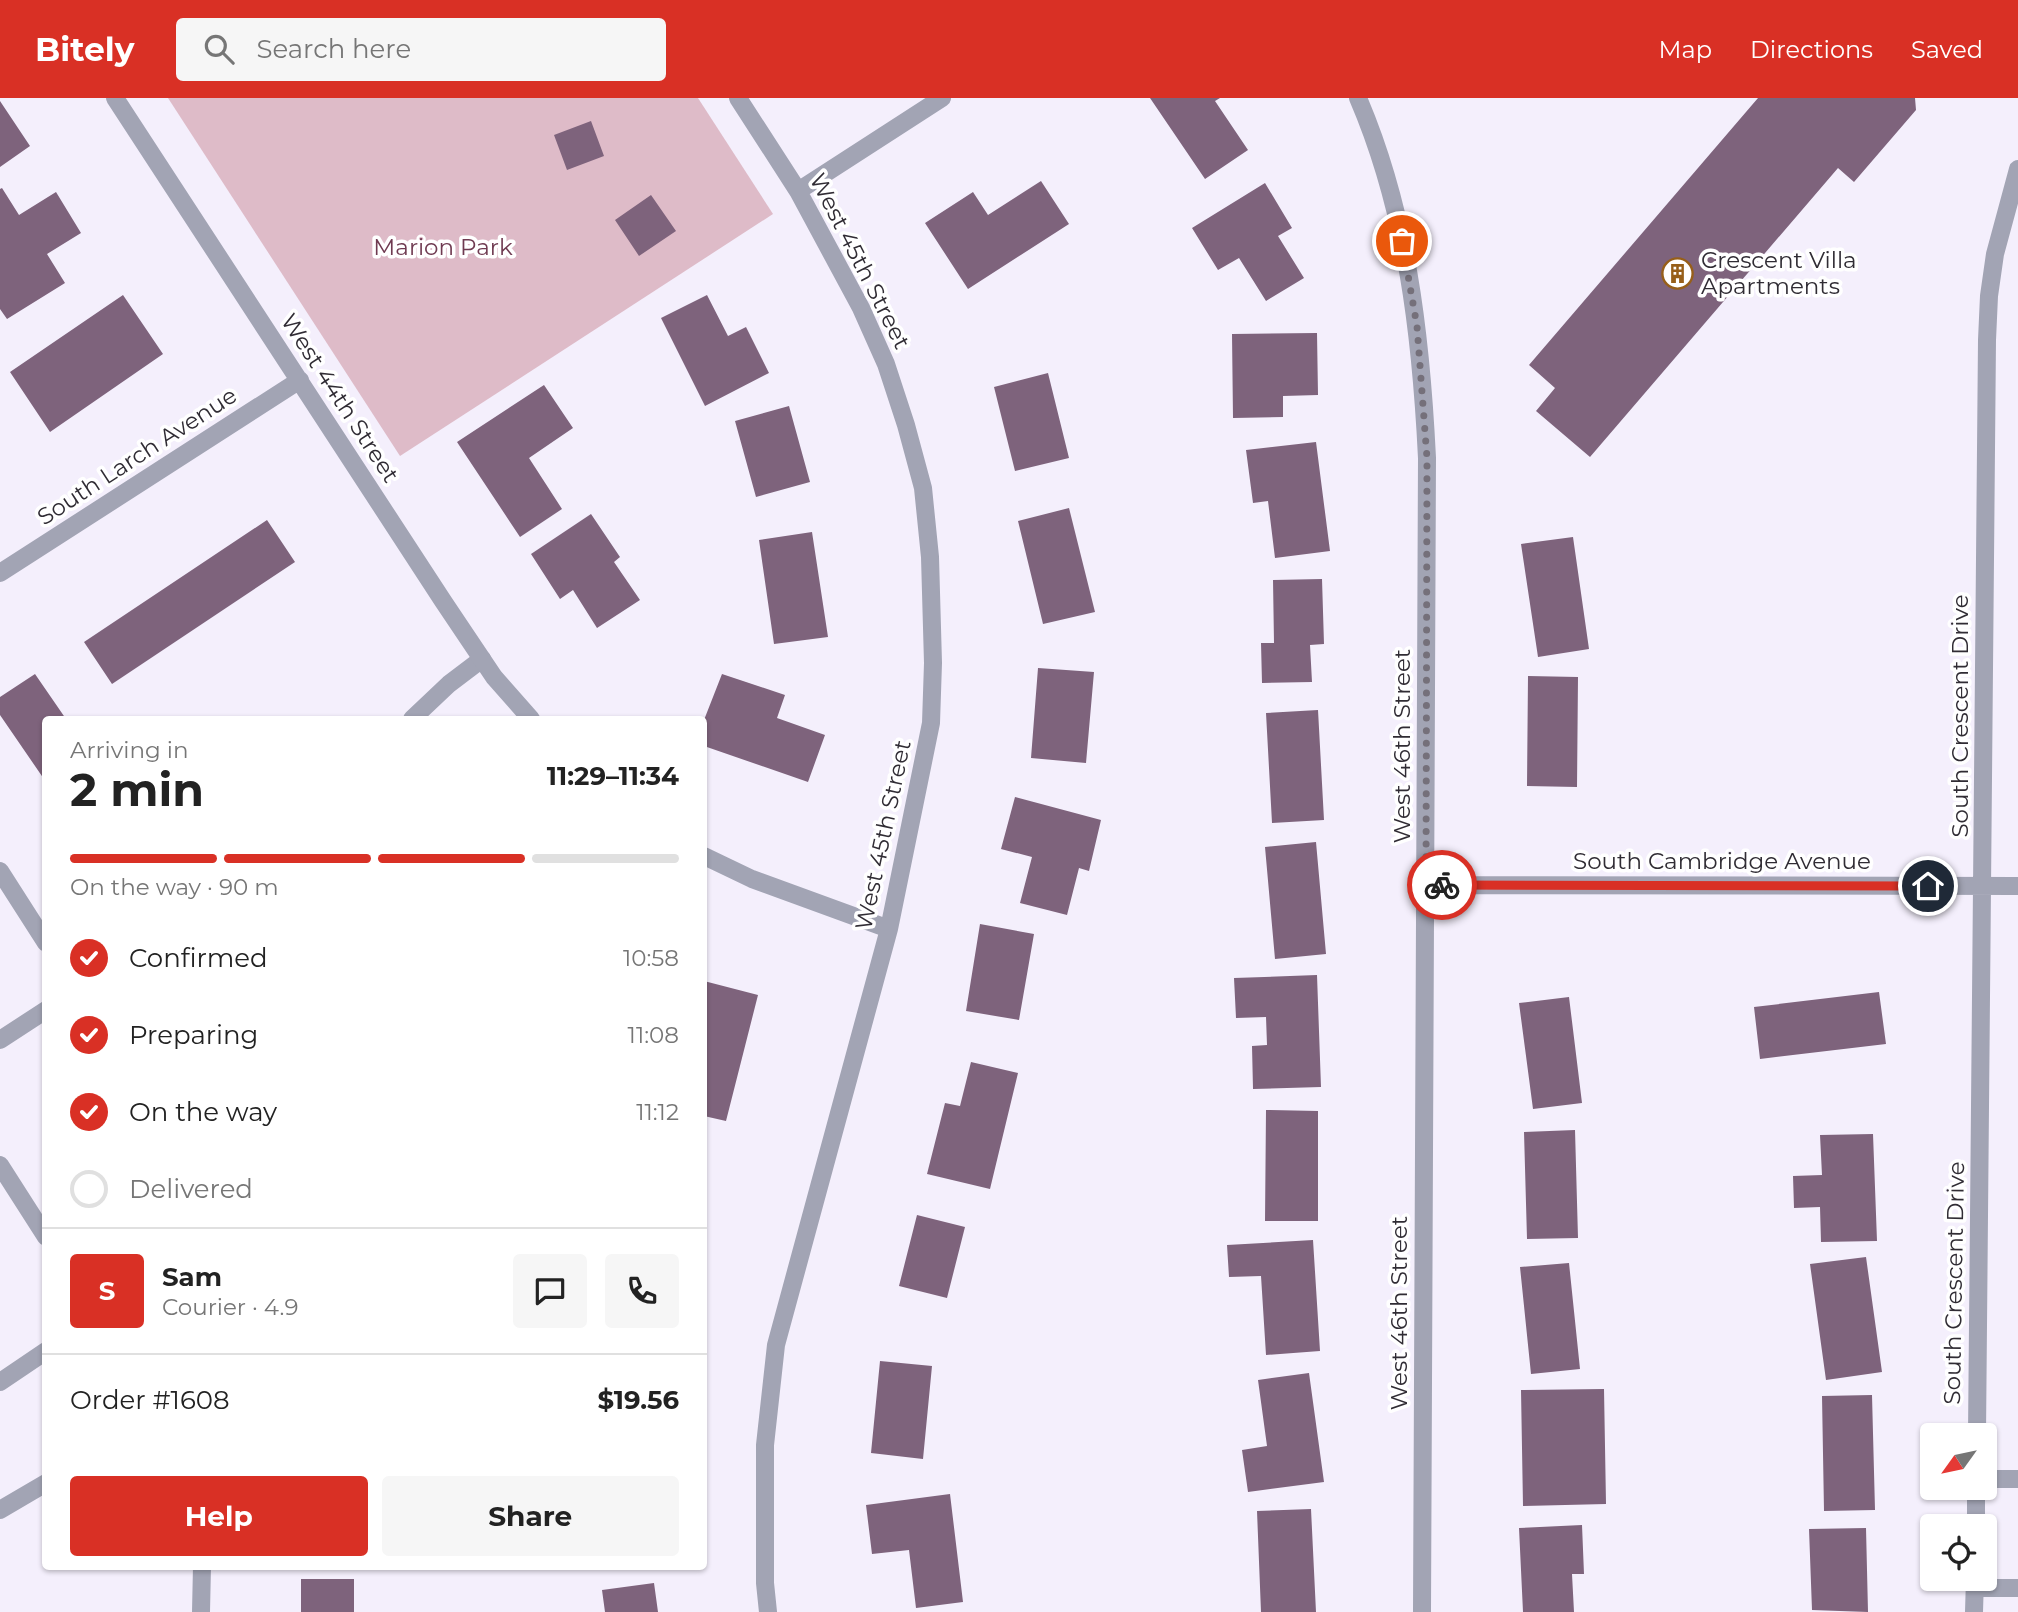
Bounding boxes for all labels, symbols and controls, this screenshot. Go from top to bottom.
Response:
search box [176,18,666,81]
text: Bitely [35,29,134,69]
icon: search [200,30,238,68]
text: Search here [256,33,411,65]
text: Map [1659,35,1712,64]
text: Directions [1750,35,1873,64]
text: Saved [1911,35,1983,64]
street label: West 45th Street [804,168,916,354]
pin [1372,211,1432,271]
icon: bag [1383,222,1421,260]
park label: Marion Park [373,233,513,261]
place label: Crescent Villa Apartments [1701,246,1857,300]
building icon: Crescent Villa Apartments [1661,256,1695,290]
street label: West 44th Street [275,308,405,488]
street label: South Larch Avenue [32,381,242,531]
street label: South Crescent Drive [1946,594,1974,838]
street label: West 46th Street [1388,649,1416,843]
text: Arriving in [70,736,189,764]
street label: West 45th Street [849,738,917,932]
text: 11:29–11:34 [547,760,679,792]
text: 2 min [70,761,204,818]
street label: South Cambridge Avenue [1573,847,1871,875]
courier [1407,850,1477,920]
pin [1898,856,1958,916]
icon: bike [1423,866,1461,904]
icon: home [1909,867,1947,905]
text: On the way · 90 m [70,873,279,901]
icon: check [70,939,108,977]
text: Confirmed [129,942,268,974]
text: 10:58 [623,944,679,972]
icon: check [70,1016,108,1054]
text: Preparing [129,1019,258,1051]
text: 11:08 [628,1021,679,1049]
icon: check [70,1093,108,1131]
text: On the way [129,1096,277,1128]
text: 11:12 [636,1098,679,1126]
street label: South Crescent Drive [1938,1161,1970,1405]
text: Delivered [129,1173,253,1205]
street label: West 46th Street [1385,1216,1413,1410]
button: chat [513,1254,587,1328]
button: phone [605,1254,679,1328]
text: Sam [162,1261,222,1293]
text: S [99,1275,115,1307]
text: Courier · 4.9 [162,1293,298,1321]
text: Order #1608 [70,1384,230,1416]
text: $19.56 [597,1384,679,1416]
north arrow [1920,1423,1997,1500]
map controls [1920,1423,1997,1591]
button: Help [70,1476,368,1556]
button: Share [382,1476,679,1556]
button: locate [1920,1514,1997,1591]

